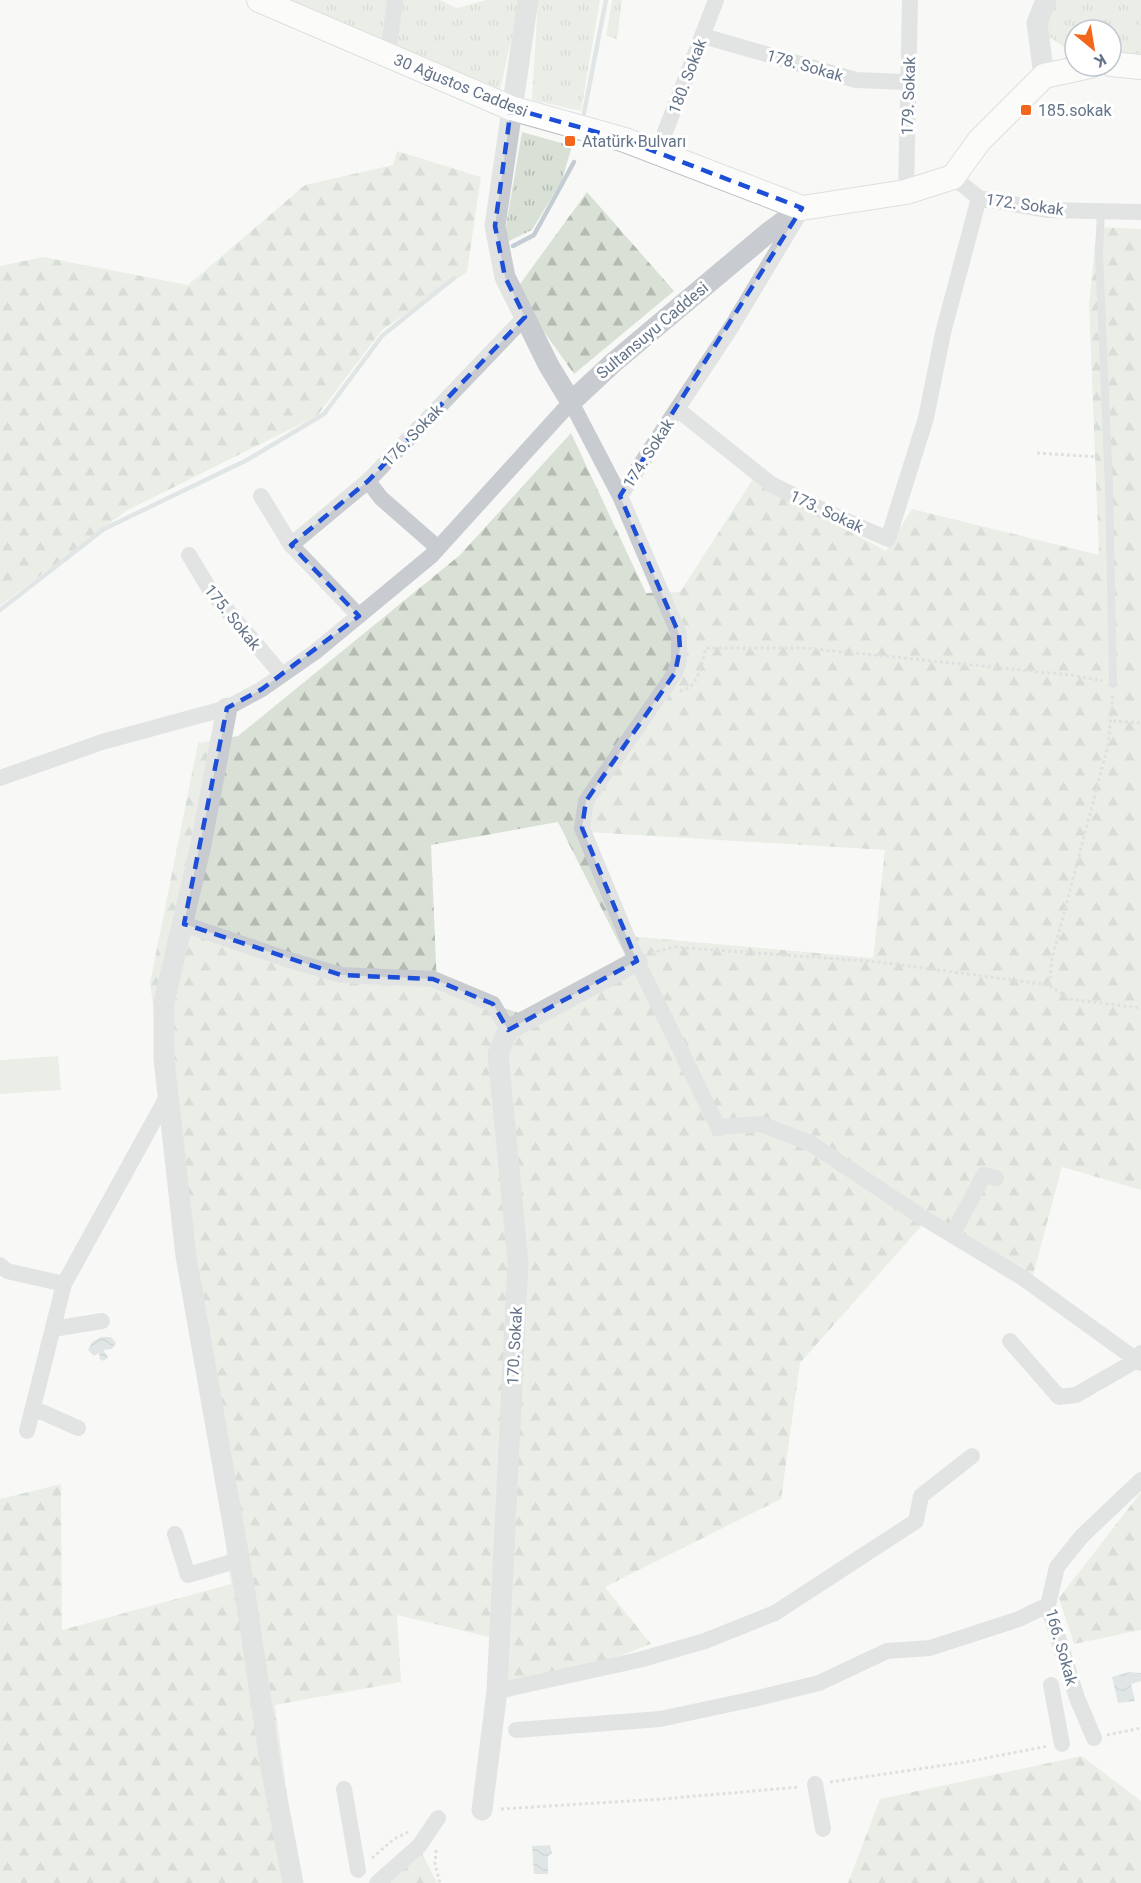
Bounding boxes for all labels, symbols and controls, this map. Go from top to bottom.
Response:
north arrow [1063,18,1123,78]
street label: 180. Sokak [664,35,711,116]
street label: 178. Sokak [764,45,846,86]
street label: 30 Ağustos Caddesi [391,50,531,121]
text: K [1090,50,1109,72]
street label: 179. Sokak [898,55,919,136]
place label: 185.sokak [1038,101,1112,120]
marker: 185.sokak [1019,103,1033,117]
place label: Atatürk Bulvarı [582,132,686,151]
marker: Atatürk Bulvarı [563,134,577,148]
street label: 172. Sokak [985,190,1066,220]
street label: Sultansuyu Caddesi [593,278,712,383]
street label: 176. Sokak [378,400,447,470]
street label: 174. Sokak [619,414,678,491]
street label: 173. Sokak [787,486,867,537]
street label: 175. Sokak [200,581,265,655]
street label: 170. Sokak [503,1305,526,1386]
street label: 166. Sokak [1042,1607,1082,1688]

